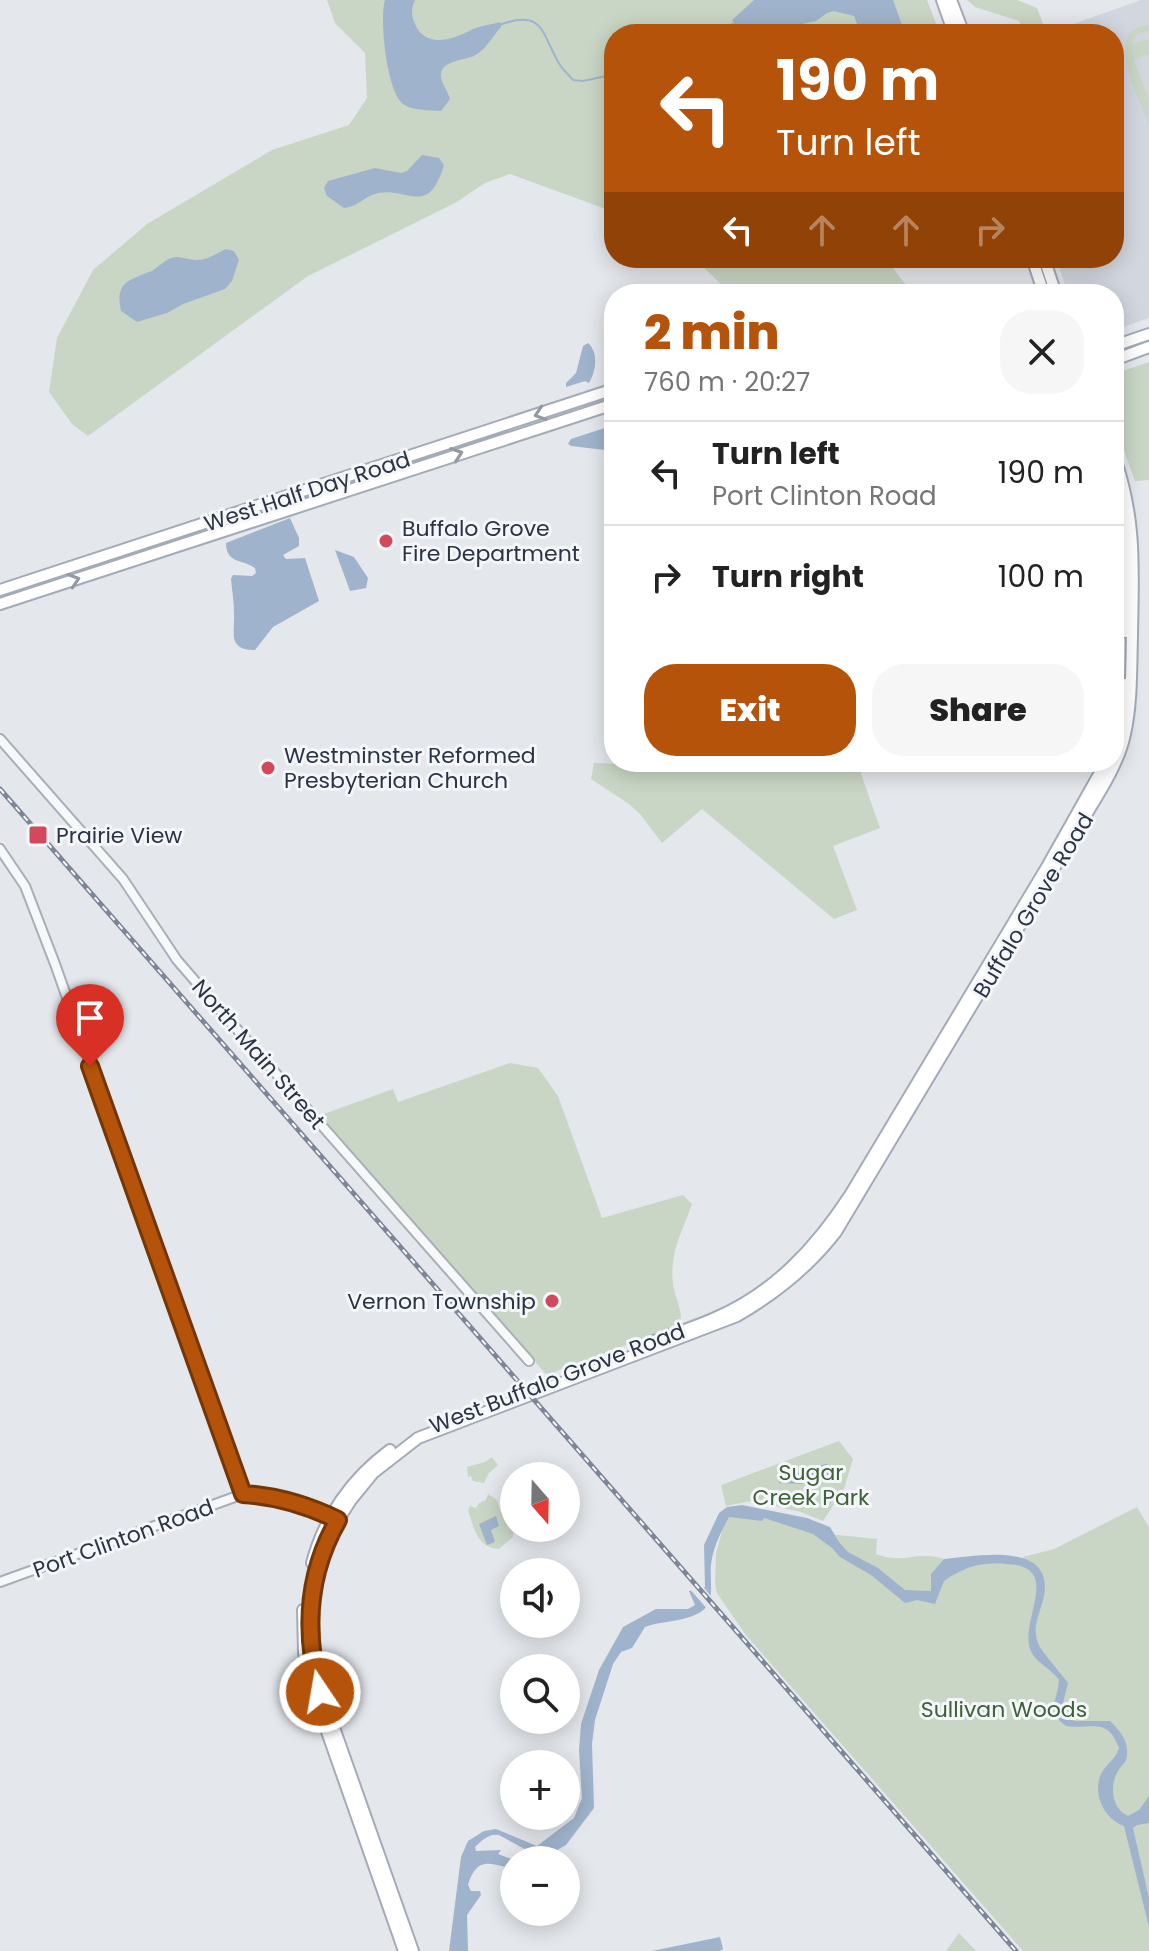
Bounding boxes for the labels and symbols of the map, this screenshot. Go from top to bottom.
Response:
one-way arrow [534,404,548,420]
street label: West Half Day Road [200,444,414,539]
one-way arrow [450,448,464,464]
place label: Buffalo Grove Fire Department [402,513,580,569]
marker: Buffalo Grove Fire Department [377,532,395,550]
one-way arrow [67,574,81,590]
place label: Westminster Reformed Presbyterian Church [284,740,536,796]
marker: Westminster Reformed Presbyterian Church [259,759,277,777]
street label: Buffalo Grove Road [966,807,1101,1004]
place label: Prairie View [56,820,182,851]
marker: Prairie View [27,824,49,846]
street label: North Main Street [185,973,332,1136]
pin [56,984,124,1066]
place label: Vernon Township [347,1286,536,1317]
marker: Vernon Township [543,1292,561,1310]
street label: West Buffalo Grove Road [425,1315,689,1442]
park label: Sugar Creek Park [753,1457,870,1513]
north arrow [500,1462,580,1542]
street label: Port Clinton Road [29,1491,218,1586]
position arrow [278,1650,362,1734]
park label: Sullivan Woods [921,1694,1087,1725]

